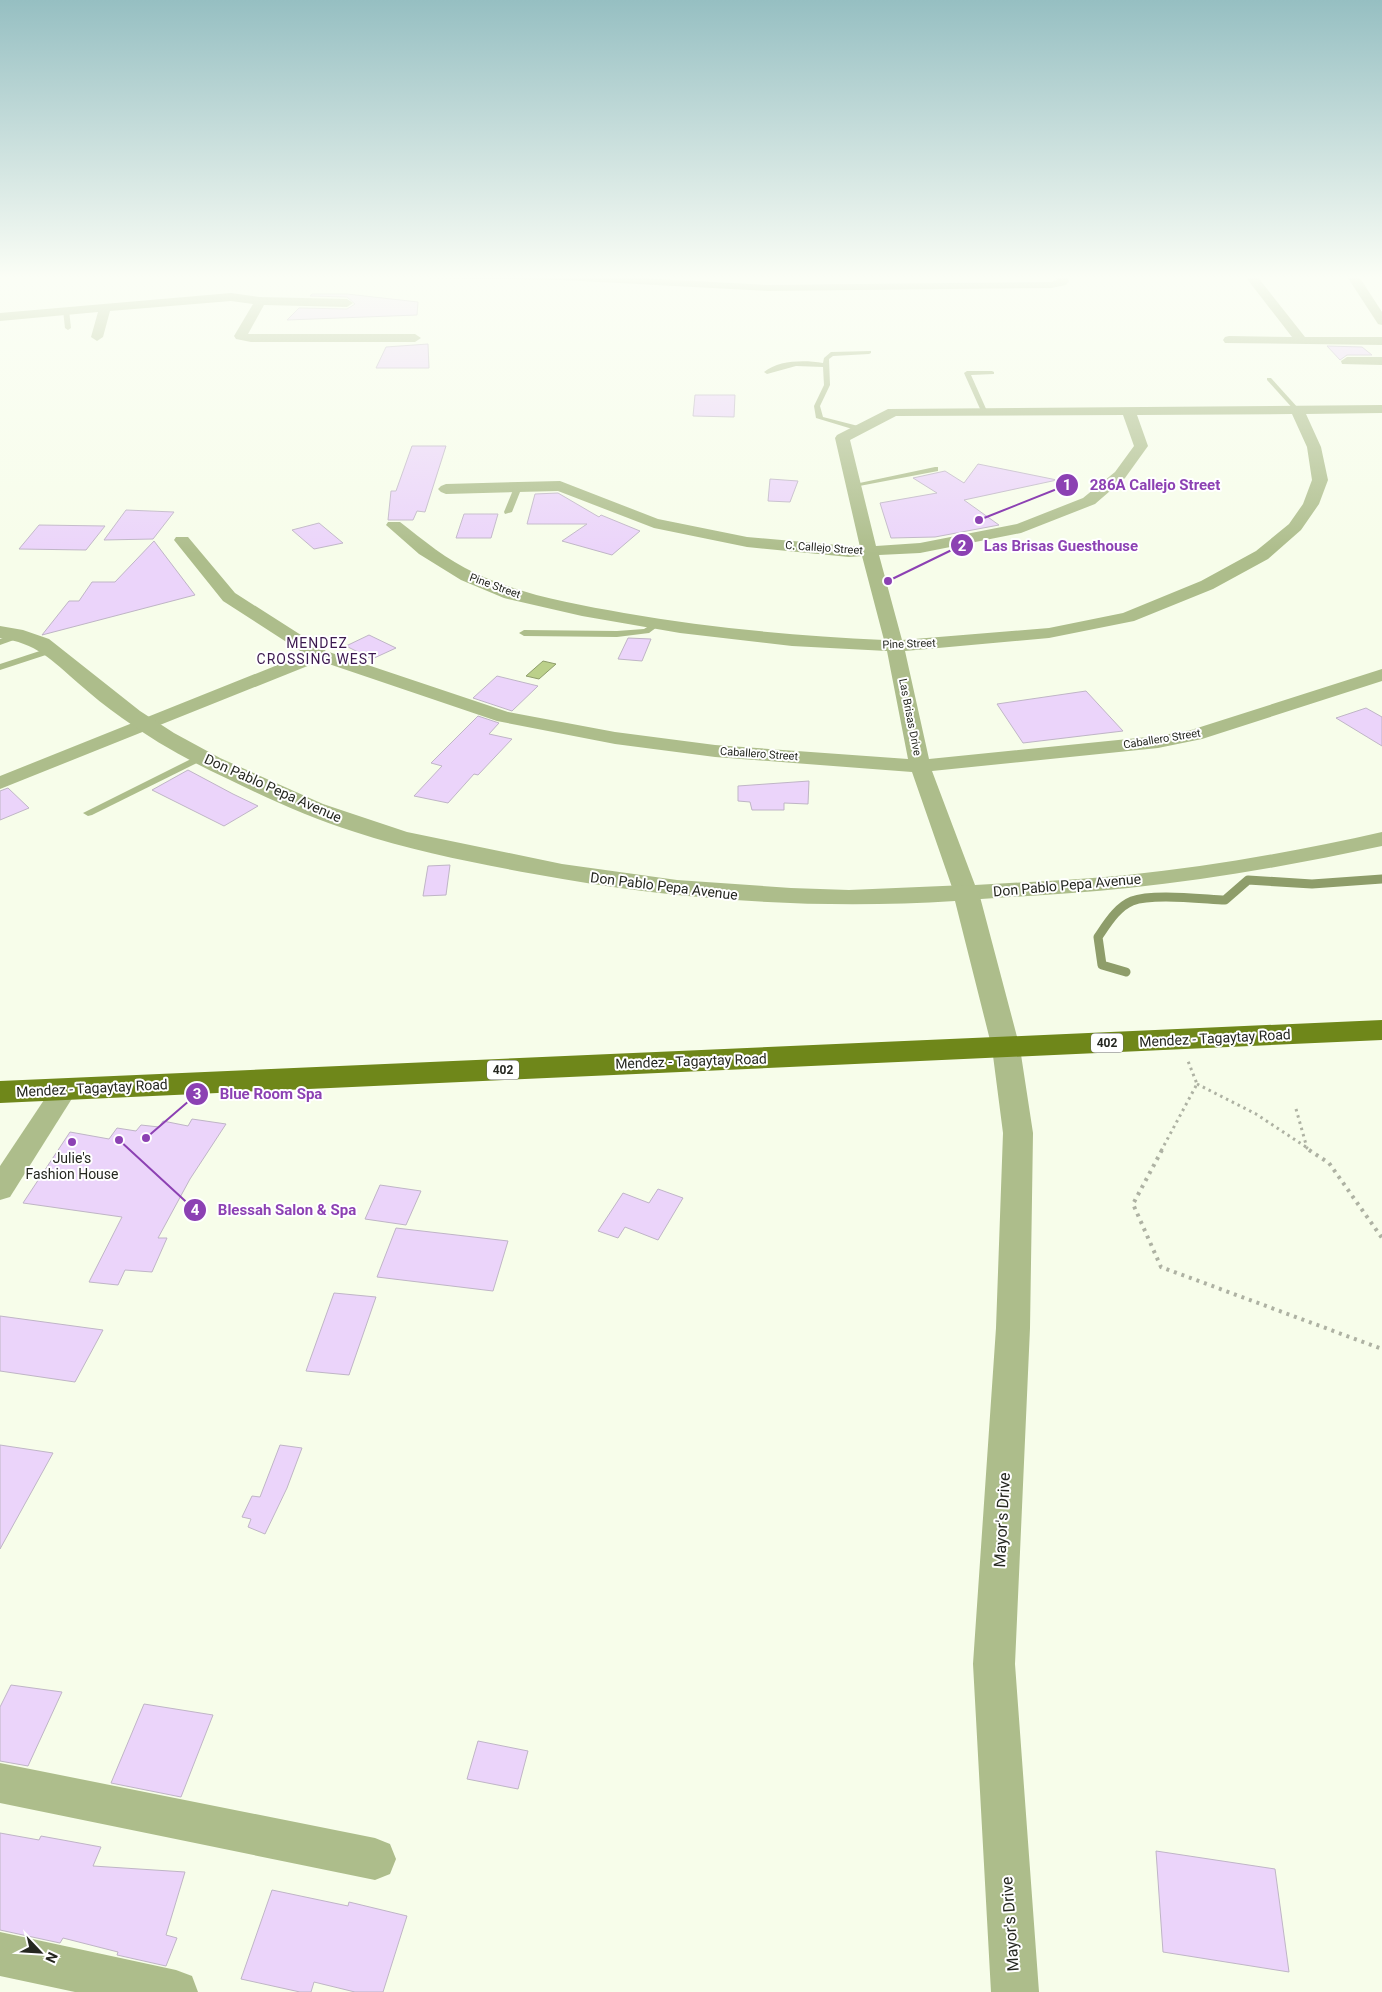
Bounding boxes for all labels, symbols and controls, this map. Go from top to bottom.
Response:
callout: 286A Callejo Street [1055,470,1230,500]
text: 1 [1063,476,1071,494]
text: 286A Callejo Street [1090,476,1220,494]
callout: Las Brisas Guesthouse [949,530,1149,560]
text: 2 [958,537,967,555]
text: Las Brisas Guesthouse [984,537,1138,555]
street label: C. Callejo Street [785,539,864,557]
street label: Pine Street [468,571,523,601]
district label: MENDEZ CROSSING WEST [257,635,377,667]
street label: Pine Street [882,637,936,651]
street label: Las Brisas Drive [896,677,924,757]
street label: Caballero Street [1122,726,1202,752]
street label: Caballero Street [720,745,799,763]
street label: Don Pablo Pepa Avenue [202,751,344,825]
street label: Don Pablo Pepa Avenue [589,869,739,903]
street label: Don Pablo Pepa Avenue [992,871,1142,899]
street label: Mendez - Tagaytay Road [1139,1026,1291,1050]
road number: 402 [1091,1034,1123,1052]
street label: Mendez - Tagaytay Road [615,1050,767,1072]
road number: 402 [487,1060,519,1080]
street label: Mendez - Tagaytay Road [16,1076,168,1100]
callout: Blue Room Spa [185,1079,332,1109]
text: 3 [193,1085,201,1103]
text: Blue Room Spa [220,1085,322,1103]
marker: Julie's Fashion House [66,1136,78,1148]
place label: Julie's Fashion House [26,1150,119,1182]
callout: Blessah Salon & Spa [183,1195,366,1225]
text: 4 [191,1201,200,1219]
text: Blessah Salon & Spa [218,1201,356,1219]
street label: Mayor's Drive [990,1472,1014,1568]
street label: Mayor's Drive [997,1876,1023,1972]
north arrow [15,1927,65,1977]
text: N [42,1950,61,1965]

